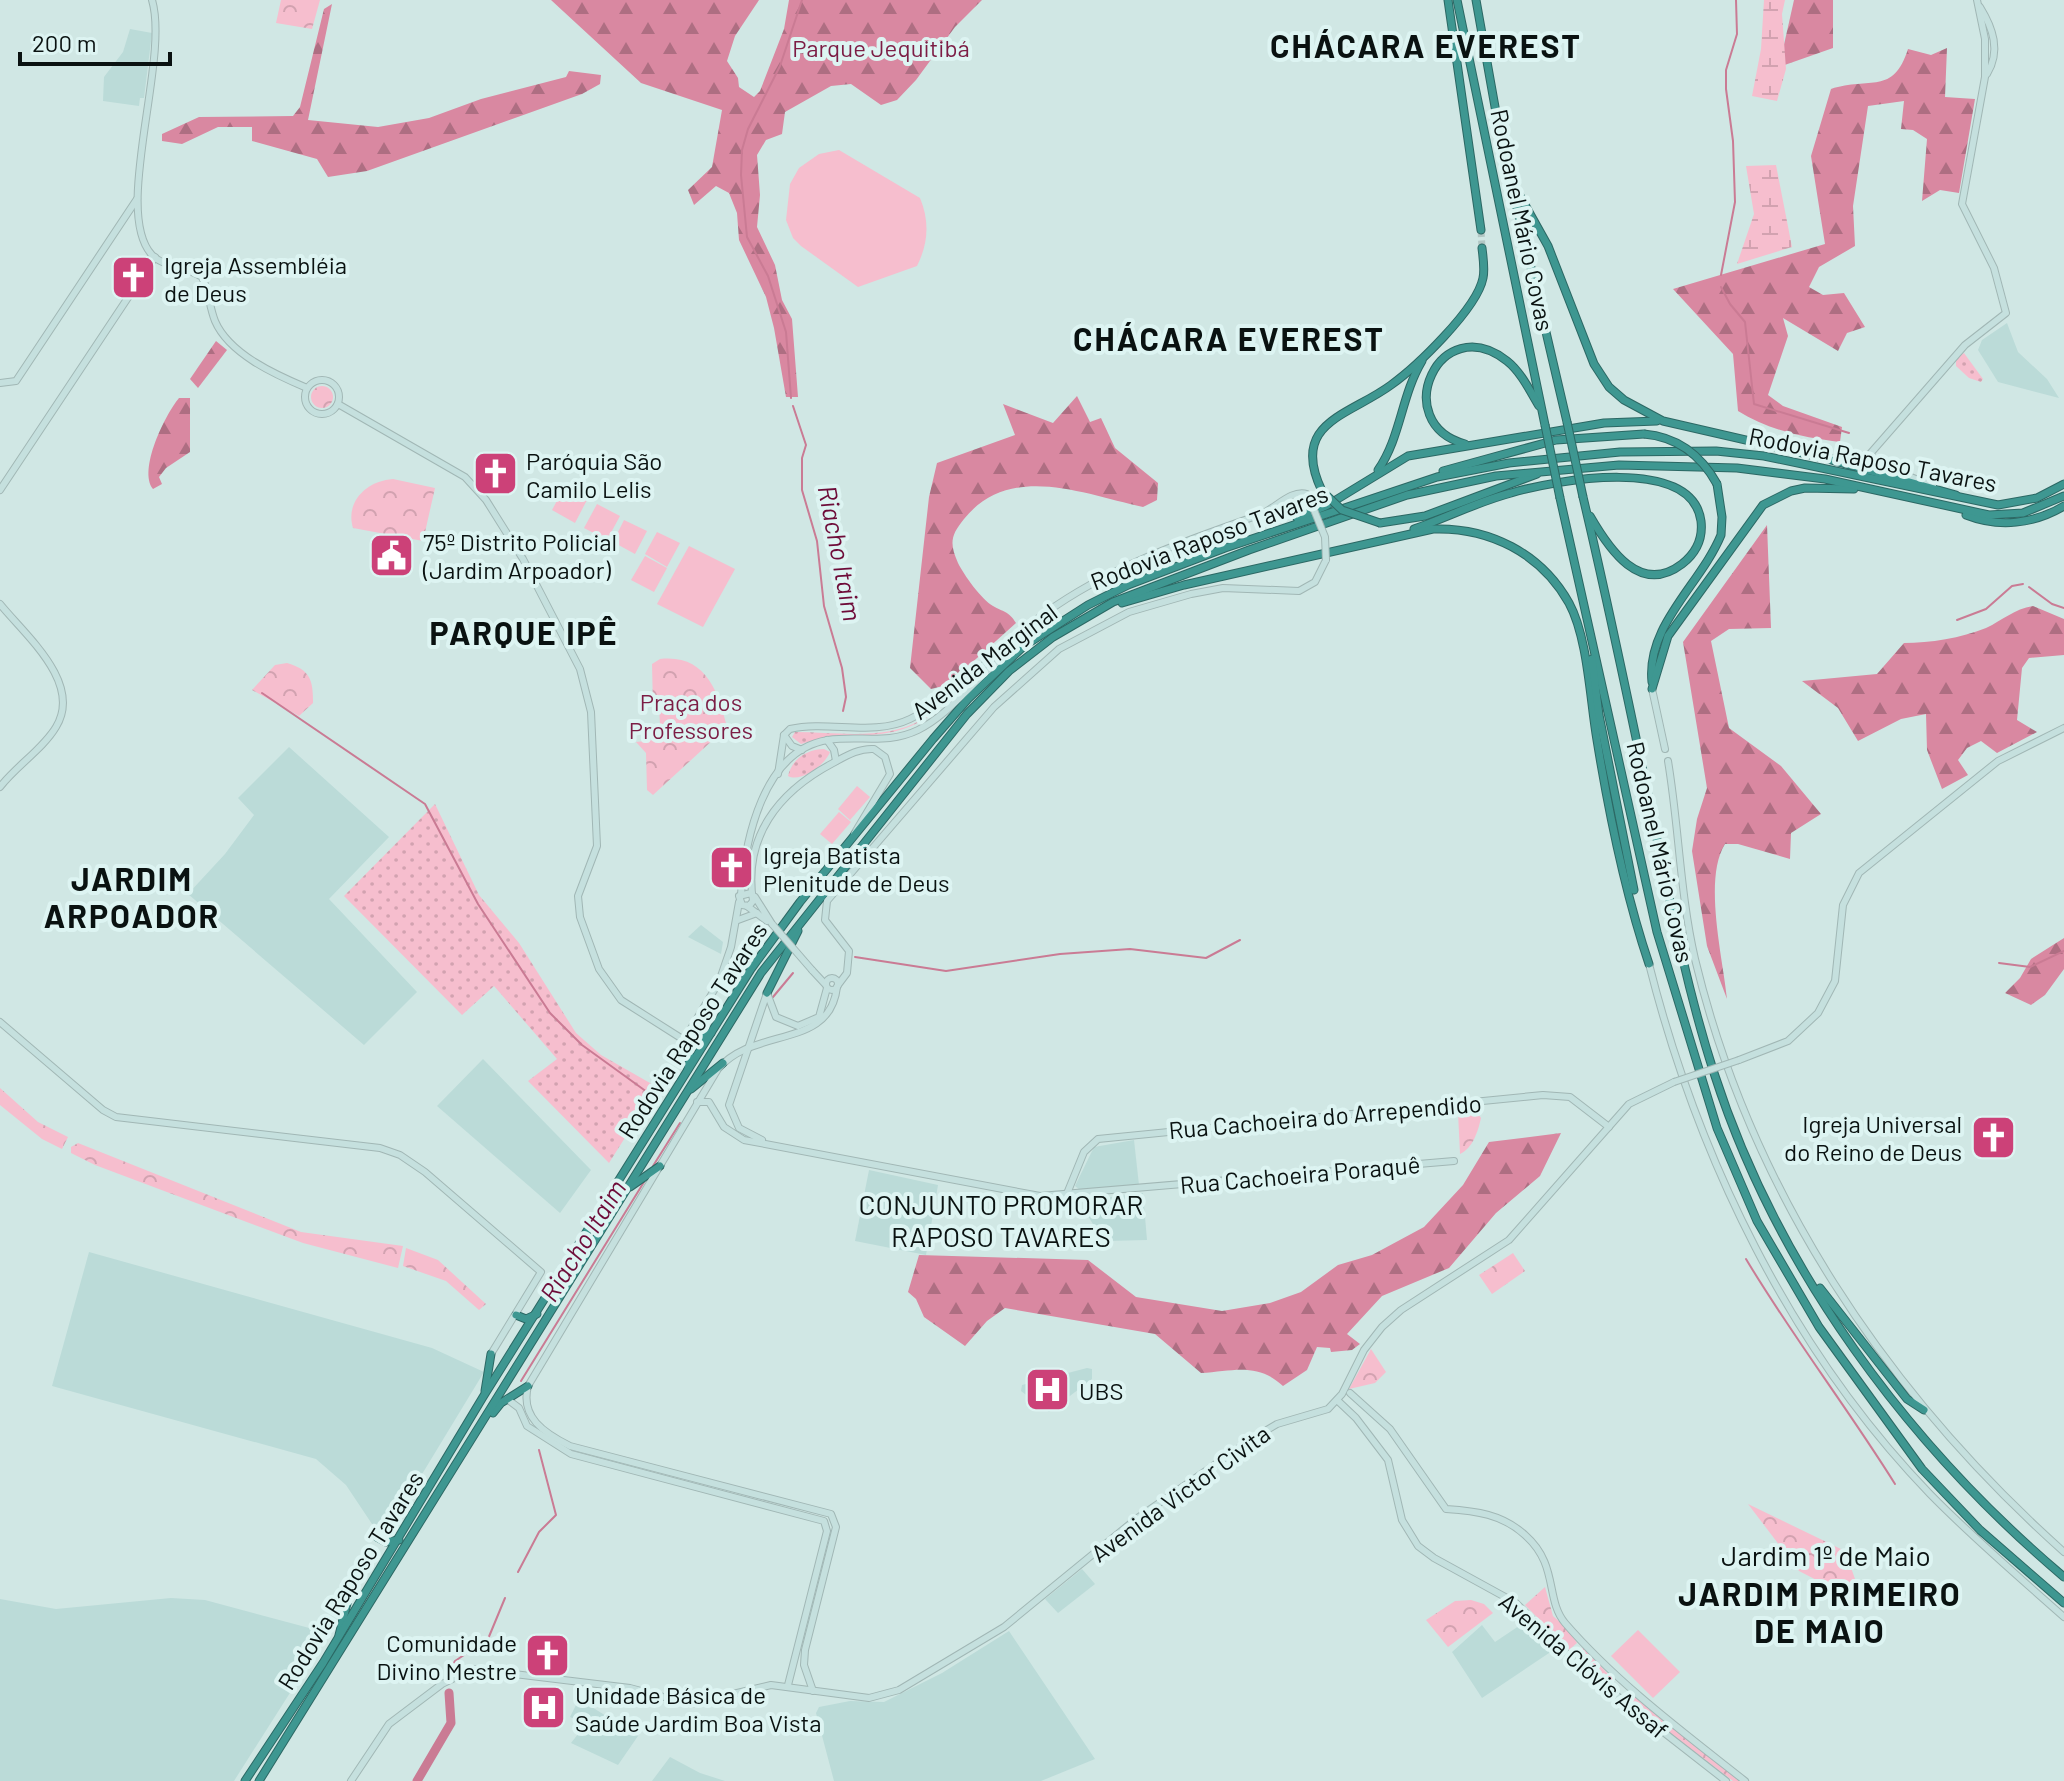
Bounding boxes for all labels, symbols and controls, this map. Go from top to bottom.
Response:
scale bar [20,16,170,66]
district label: CHÁCARA EVEREST [1270,26,1582,64]
text: 200 m [32,28,97,57]
park label: Parque Jequitibá [792,33,970,62]
street label: Rodoanel Mário Covas [1485,106,1561,334]
place label: Igreja Assembléia de Deus [164,250,347,307]
church icon: Igreja Assembléia de Deus [109,254,157,302]
district label: CHÁCARA EVEREST [1073,319,1385,357]
street label: Rodovia Raposo Tavares [1747,421,1999,497]
place label: Paróquia São Camilo Lelis [526,446,662,503]
church icon: Paróquia São Camilo Lelis [471,450,519,498]
street label: Rodovia Raposo Tavares [1086,478,1332,596]
water label: Riacho Itaim [813,483,869,623]
place label: 75º Distrito Policial (Jardim Arpoador) [422,527,617,584]
public building icon: 75º Distrito Policial (Jardim Arpoador) [368,531,416,579]
street label: Avenida Marginal [906,597,1062,725]
district label: PARQUE IPÊ [430,613,618,651]
park label: Praça dos Professores [629,687,753,744]
street label: Rodoanel Mário Covas [1621,739,1701,965]
place label: Igreja Batista Plenitude de Deus [763,840,950,897]
church icon: Igreja Batista Plenitude de Deus [708,844,756,892]
district label: JARDIM ARPOADOR [44,859,220,934]
street label: Rodovia Raposo Tavares [611,916,773,1144]
street label: Rua Cachoeira do Arrependido [1167,1088,1483,1144]
place label: Igreja Universal do Reino de Deus [1784,1109,1962,1166]
church icon: Igreja Universal do Reino de Deus [1969,1113,2017,1161]
street label: Rua Cachoeira Poraquê [1179,1149,1421,1199]
water label: Riacho Itaim [532,1173,632,1307]
district label: CONJUNTO PROMORAR RAPOSO TAVARES [858,1187,1144,1253]
hospital icon: UBS [1024,1366,1072,1414]
place label: UBS [1079,1376,1124,1405]
street label: Avenida Victor Civita [1085,1418,1275,1568]
street label: Rodovia Raposo Tavares [271,1465,429,1695]
district label: Jardim 1º de Maio [1721,1538,1931,1572]
district label: JARDIM PRIMEIRO DE MAIO [1678,1574,1962,1649]
street label: Avenida Clóvis Assaf [1494,1586,1674,1744]
place label: Comunidade Divino Mestre [376,1628,517,1685]
church icon: Comunidade Divino Mestre [524,1632,572,1680]
place label: Unidade Básica de Saúde Jardim Boa Vista [575,1680,821,1737]
hospital icon: Unidade Básica de Saúde Jardim Boa Vista [520,1684,568,1732]

